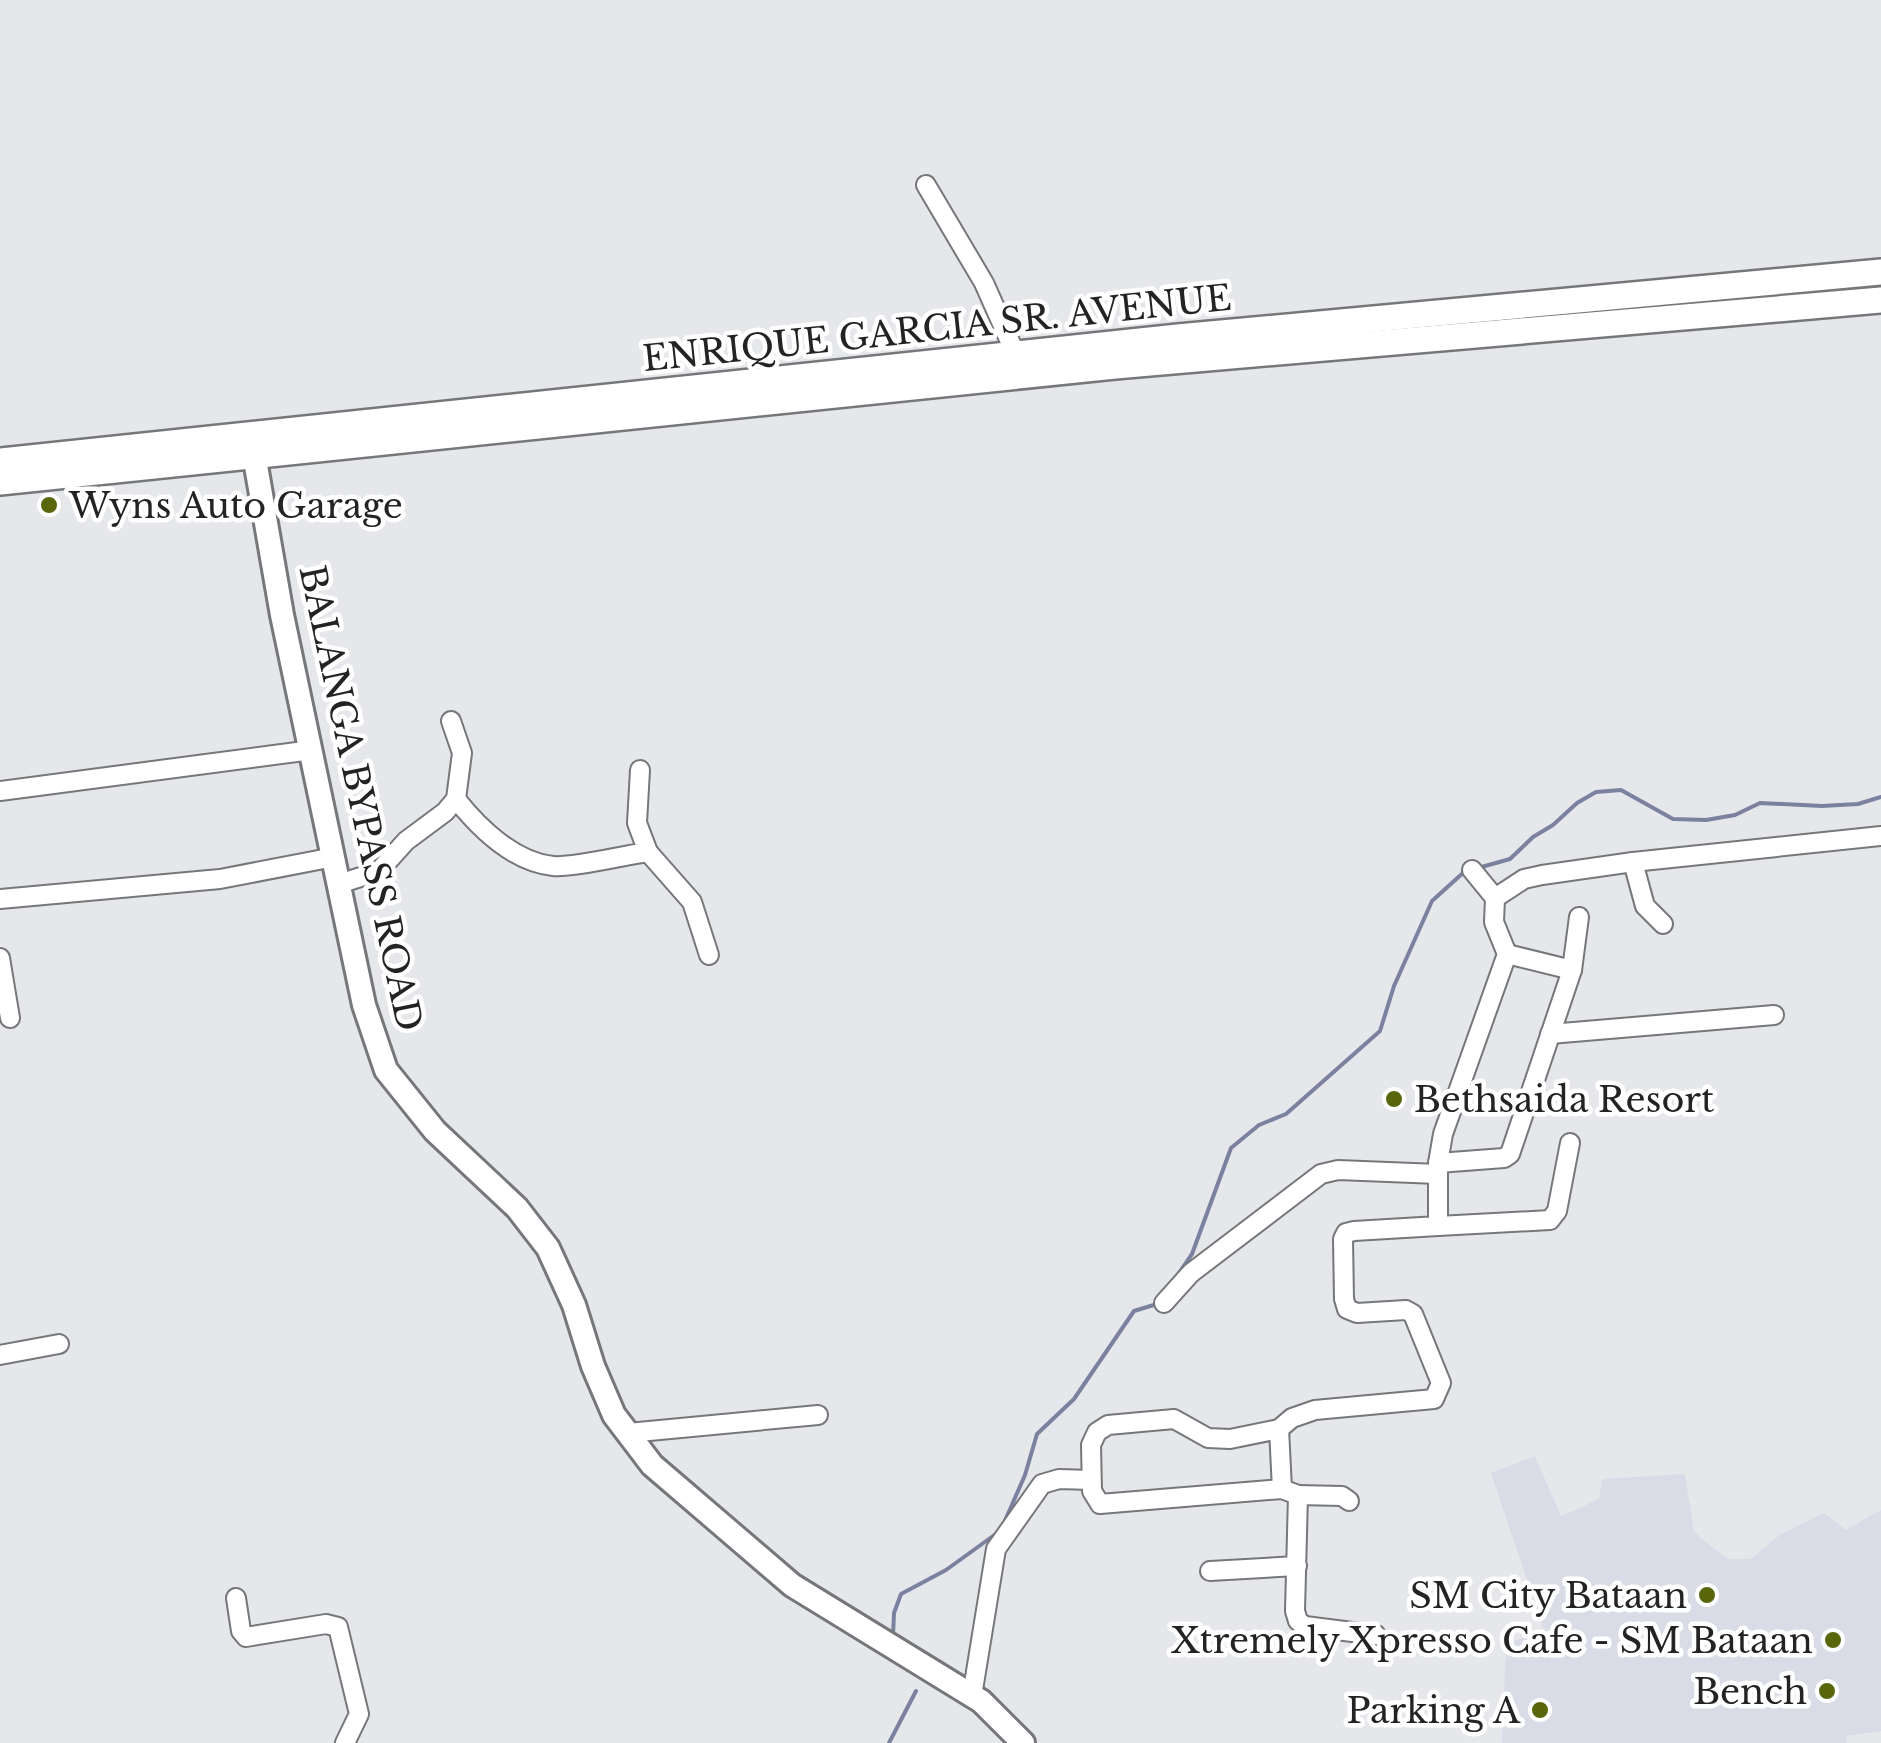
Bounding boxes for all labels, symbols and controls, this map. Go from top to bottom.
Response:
street label: ENRIQUE GARCIA SR. AVENUE [640,276,1234,380]
place label: Wyns Auto Garage [68,484,403,527]
marker: Wyns Auto Garage [38,494,60,516]
street label: BALANGA BYPASS ROAD [291,561,431,1035]
place label: Bethsaida Resort [1414,1078,1714,1121]
marker: Bethsaida Resort [1383,1088,1405,1110]
place label: SM City Bataan [1409,1574,1687,1617]
marker: SM City Bataan [1696,1584,1718,1606]
place label: Xtremely Xpresso Cafe - SM Bataan [1171,1619,1813,1662]
marker: Xtremely Xpresso Cafe - SM Bataan [1822,1629,1844,1651]
place label: Bench [1693,1670,1807,1713]
marker: Bench [1816,1680,1838,1702]
place label: Parking A [1346,1689,1521,1732]
marker: Parking A [1529,1699,1551,1721]

